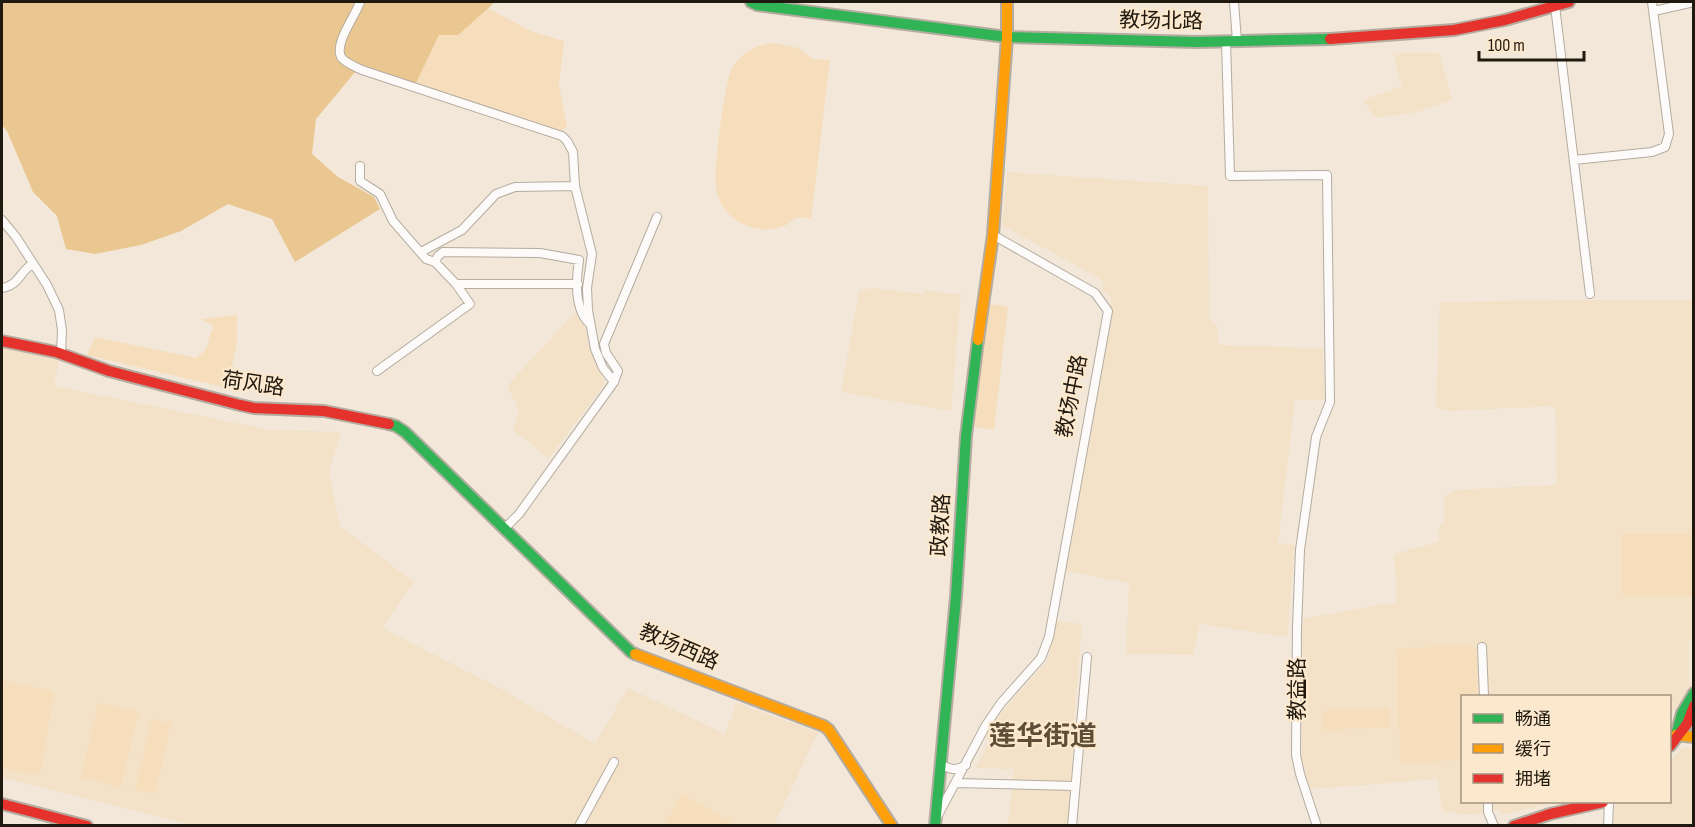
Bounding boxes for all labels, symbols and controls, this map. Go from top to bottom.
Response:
street label: 教场北路 [1119,8,1203,34]
scale bar [1479,24,1584,62]
text: 100 m [1488,35,1525,56]
street label: 教场中路 [1052,352,1092,440]
street label: 荷风路 [220,367,286,401]
street label: 政教路 [927,493,955,557]
street label: 教场西路 [635,619,723,675]
street label: 教益路 [1285,658,1310,721]
legend [1461,695,1671,803]
text: 畅通 [1515,709,1551,730]
district label: 莲华街道 [989,721,1097,753]
text: 缓行 [1515,739,1551,760]
text: 拥堵 [1515,769,1551,790]

